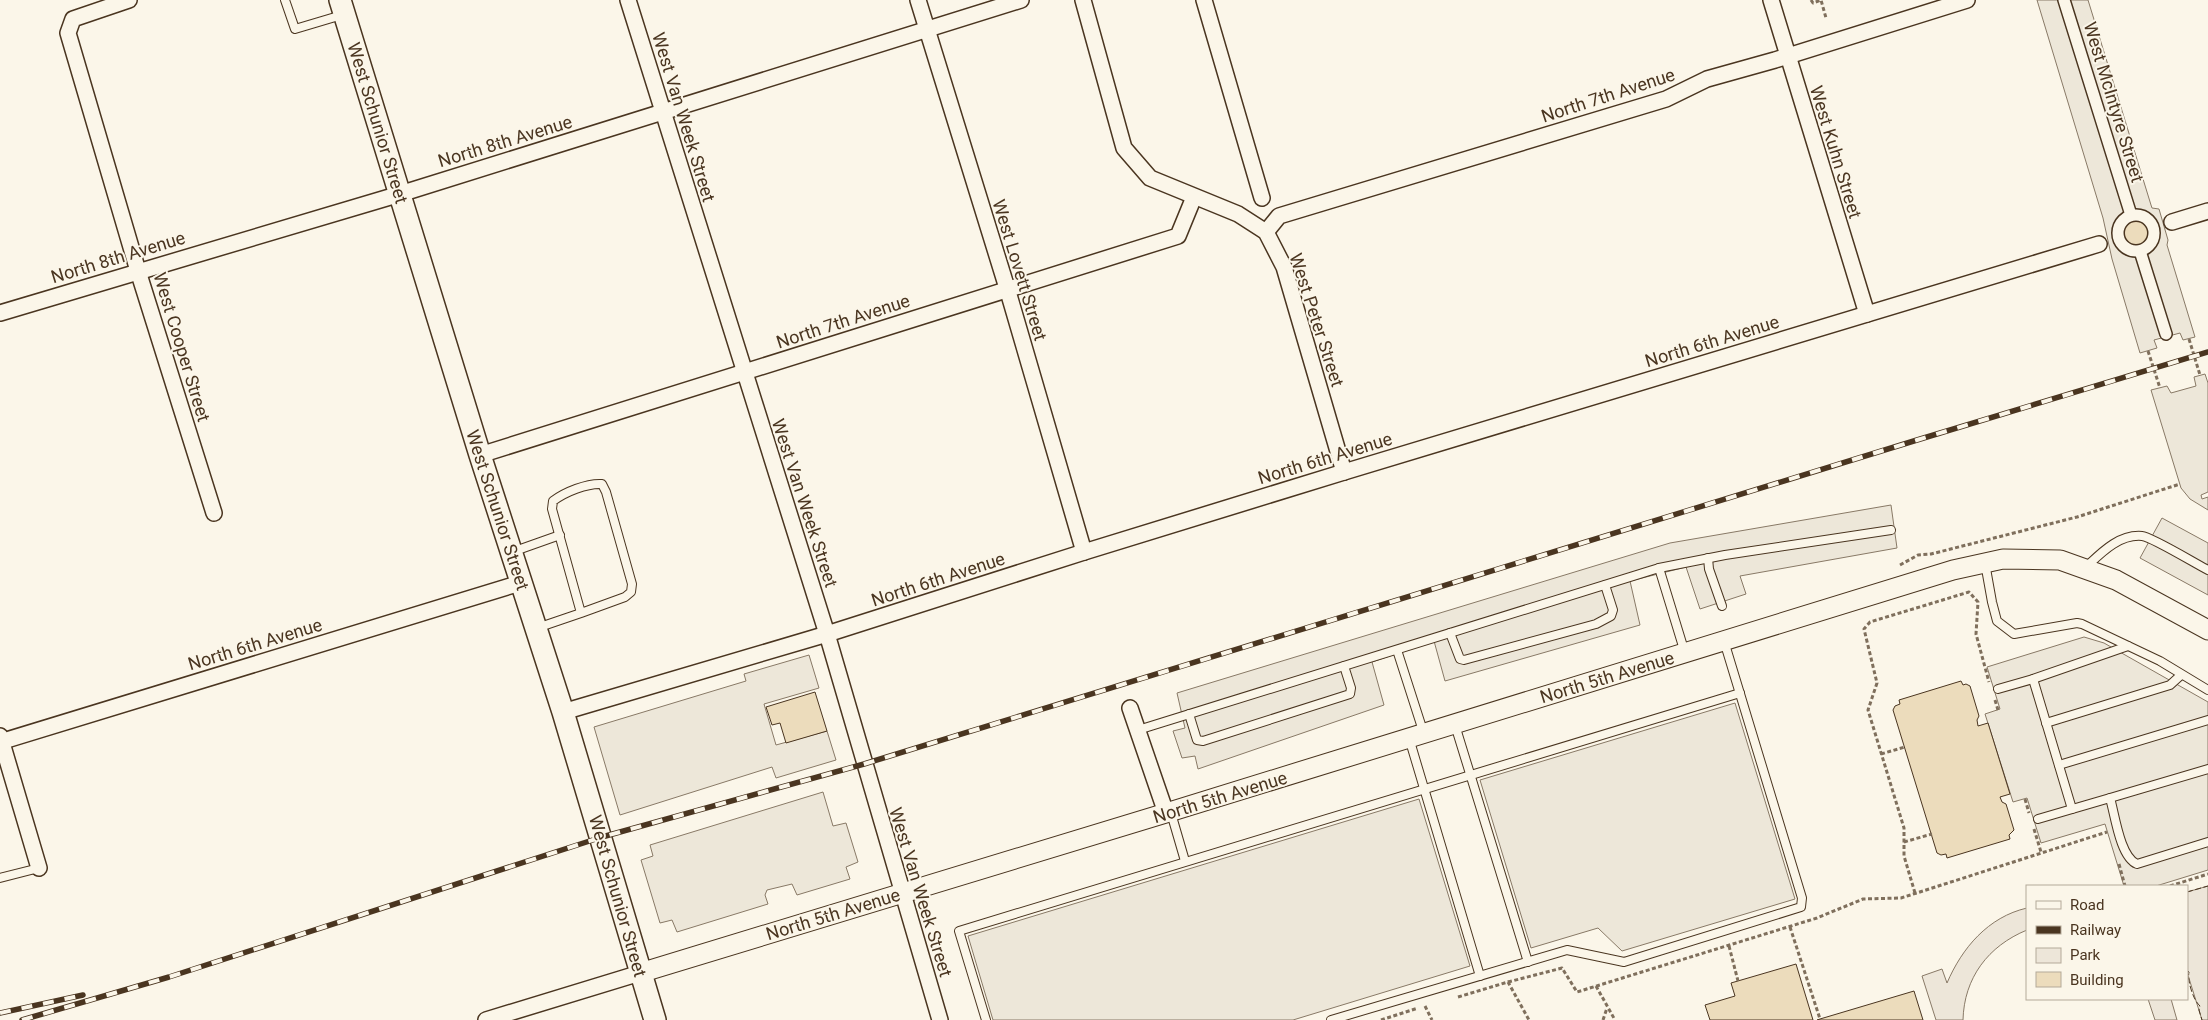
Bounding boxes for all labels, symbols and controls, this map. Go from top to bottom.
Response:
street label: West McIntyre Street [2080,19,2148,185]
street label: West Van Week Street [648,30,720,204]
street label: West Schunior Street [343,40,413,206]
street label: North 7th Avenue [1539,64,1677,126]
street label: West Kuhn Street [1806,83,1866,221]
street label: North 8th Avenue [435,111,575,171]
street label: West Lovett Street [989,197,1052,343]
street label: North 8th Avenue [48,227,188,287]
street label: West Peter Street [1286,251,1349,390]
street label: West Cooper Street [149,270,215,424]
street label: North 7th Avenue [774,290,912,352]
street label: North 6th Avenue [1642,311,1782,371]
street label: West Van Week Street [768,416,842,590]
street label: West Schunior Street [462,427,534,593]
street label: North 6th Avenue [1255,428,1395,488]
street label: North 6th Avenue [869,548,1007,610]
street label: North 6th Avenue [185,614,325,674]
street label: North 5th Avenue [1537,647,1677,707]
street label: North 5th Avenue [1150,767,1290,827]
street label: West Van Week Street [885,805,957,979]
street label: West Schunior Street [585,813,651,979]
street label: North 5th Avenue [763,884,903,944]
legend [2026,885,2188,1000]
text: Road [2070,896,2104,914]
text: Railway [2070,921,2121,939]
text: Park [2070,946,2101,964]
text: Building [2070,971,2124,989]

